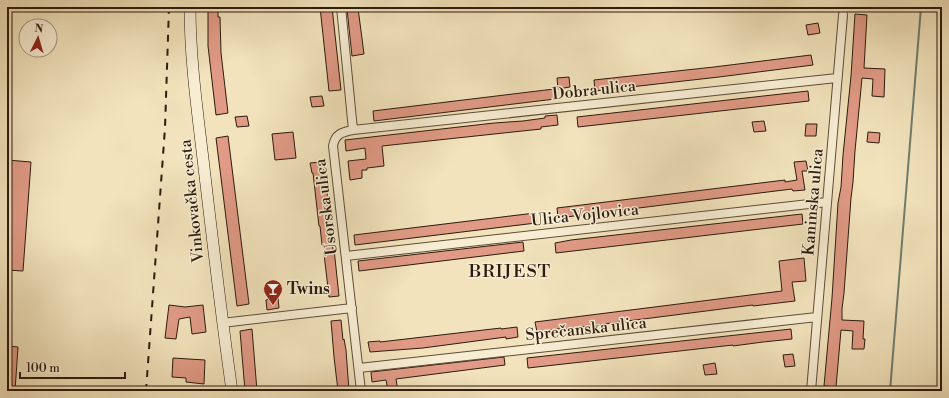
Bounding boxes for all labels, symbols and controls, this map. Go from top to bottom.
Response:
north arrow [18,18,58,58]
text: N [34,22,44,36]
street label: Dobra ulica [551,76,638,104]
street label: Vinkovačka cesta [175,137,209,265]
street label: Kaninska ulica [798,147,828,256]
street label: Usorska ulica [310,157,342,256]
street label: Ulica Vojlovica [530,199,641,231]
district label: BRIJEST [468,260,551,283]
bar icon: Twins [262,278,284,306]
place label: Twins [287,279,330,299]
street label: Sprečanska ulica [524,313,648,345]
scale bar [20,354,125,380]
text: 100 m [26,361,60,376]

